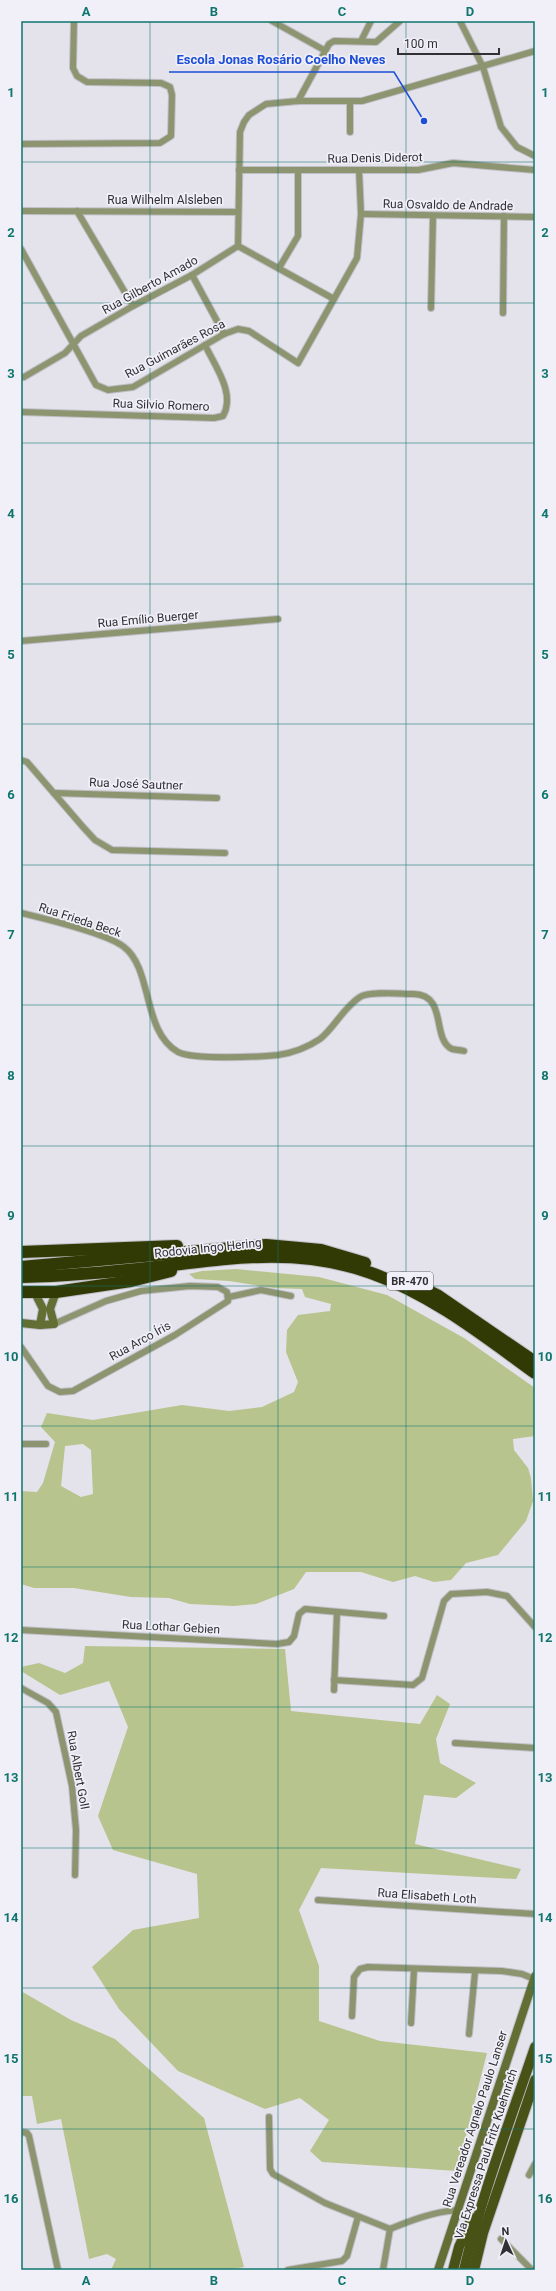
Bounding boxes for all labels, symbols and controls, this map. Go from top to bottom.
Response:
text: A [82,4,91,19]
text: B [210,4,218,19]
text: C [338,4,347,19]
text: D [466,4,474,19]
scale bar [398,30,499,56]
text: 100 m [404,37,438,51]
callout: Escola Jonas Rosário Coelho Neves [169,47,394,72]
text: Escola Jonas Rosário Coelho Neves [176,52,386,67]
text: 1 [7,85,15,100]
text: 1 [541,85,549,100]
street label: Rua Denis Diderot [327,150,423,166]
street label: Rua Wilhelm Alsleben [107,193,223,207]
street label: Rua Osvaldo de Andrade [383,197,513,213]
text: 2 [7,225,15,240]
text: 2 [541,225,549,240]
street label: Rua Gilberto Amado [100,253,200,317]
street label: Rua Guimarães Rosa [123,317,227,381]
text: 3 [7,366,15,381]
text: 3 [541,366,549,381]
street label: Rua Silvio Romero [112,396,210,414]
text: 4 [7,506,15,521]
text: 4 [541,506,549,521]
street label: Rua Emílio Buerger [97,608,199,630]
text: 5 [7,647,15,662]
text: 5 [541,647,549,662]
street label: Rua José Sautner [89,775,183,793]
text: 6 [7,787,15,802]
text: 6 [541,787,549,802]
street label: Rua Frieda Beck [37,900,124,940]
text: 7 [7,927,15,942]
text: 7 [541,927,549,942]
text: 8 [7,1068,15,1083]
text: 8 [541,1068,549,1083]
text: 9 [7,1208,15,1223]
text: 9 [541,1208,549,1223]
street label: Rodovia Ingo Hering [154,1235,262,1261]
road number: BR-470 [387,1272,433,1290]
street label: Rua Arco Íris [106,1318,173,1364]
text: 10 [4,1349,18,1364]
text: 10 [538,1349,552,1364]
text: 11 [4,1489,18,1504]
text: 11 [538,1489,552,1504]
street label: Rua Lothar Gebien [122,1617,220,1637]
text: 12 [4,1630,18,1645]
text: 12 [538,1630,552,1645]
street label: Rua Albert Goll [64,1730,92,1810]
text: 13 [4,1770,18,1785]
text: 13 [538,1770,552,1785]
street label: Rua Elisabeth Loth [377,1886,477,1906]
text: 14 [4,1910,19,1925]
text: 14 [538,1910,553,1925]
street label: Rua Vereador Agnelo Paulo Lanser [440,2029,510,2209]
text: 15 [4,2051,18,2066]
text: 15 [538,2051,552,2066]
street label: Via Expressa Paul Fritz Kuehnrich [452,2067,520,2241]
text: 16 [4,2191,19,2206]
text: 16 [538,2191,553,2206]
north arrow [486,2221,526,2261]
text: N [501,2225,510,2238]
text: A [82,2273,91,2288]
text: B [210,2273,218,2288]
text: C [338,2273,347,2288]
text: D [466,2273,474,2288]

